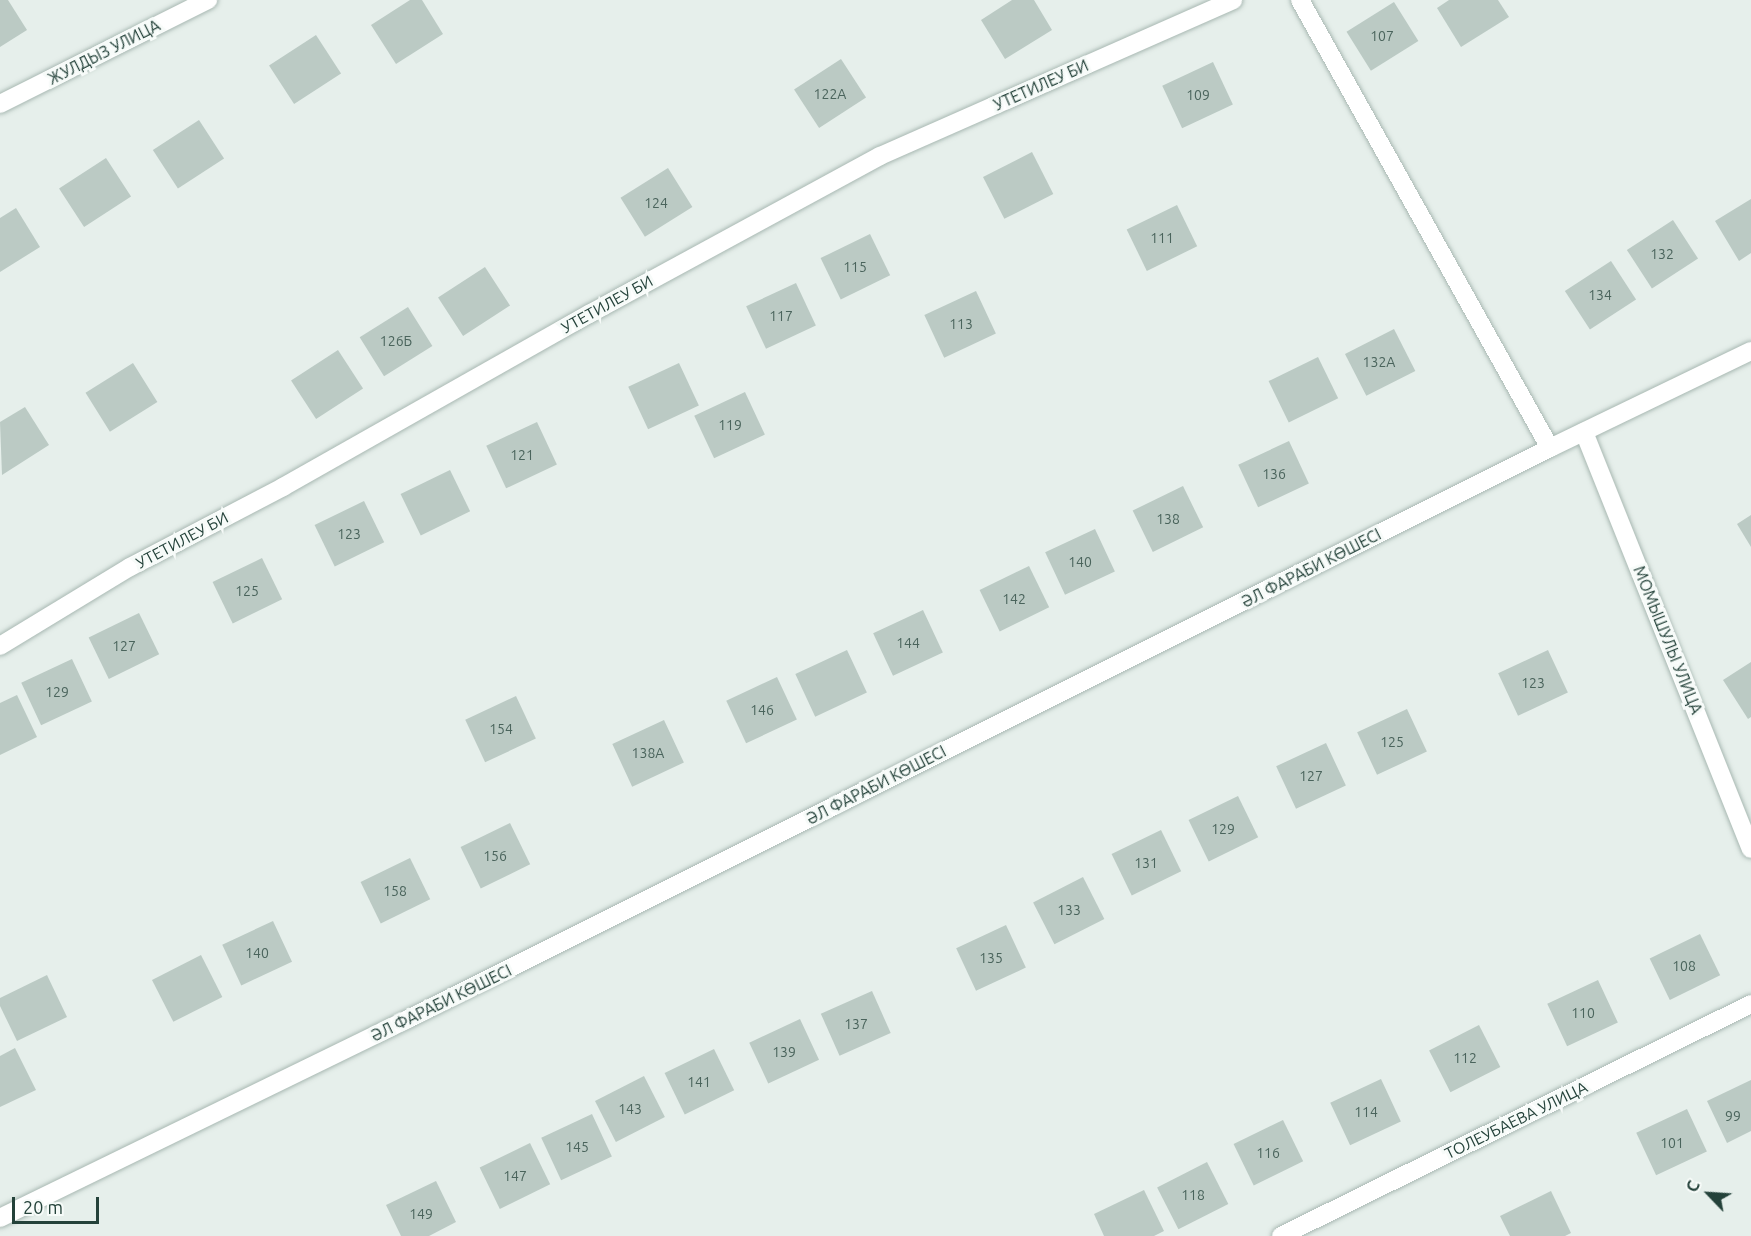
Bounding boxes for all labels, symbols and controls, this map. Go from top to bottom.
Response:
street label: ЖУЛДЫЗ УЛИЦА [45,15,163,89]
house number: 107 [1370,28,1394,44]
street label: УТЕТИЛЕУ БИ [991,56,1091,114]
house number: 122А [814,86,846,102]
house number: 109 [1186,87,1210,103]
house number: 124 [644,195,668,211]
house number: 111 [1150,230,1174,246]
house number: 132 [1650,246,1674,262]
house number: 115 [843,259,867,275]
street label: УТЕТИЛЕУ БИ [558,271,656,337]
house number: 134 [1588,287,1612,303]
house number: 117 [769,308,793,324]
house number: 113 [949,316,973,332]
house number: 126Б [380,333,412,349]
house number: 132А [1363,354,1395,370]
house number: 119 [718,417,742,433]
house number: 121 [510,447,534,463]
house number: 136 [1262,466,1286,482]
street label: УТЕТИЛЕУ БИ [133,508,231,572]
house number: 138 [1156,511,1180,527]
street label: ӘЛ ФАРАБИ КӨШЕСІ [1238,524,1384,612]
house number: 123 [337,526,361,542]
house number: 140 [1068,554,1092,570]
street label: МОМЫШУЛЫ УЛИЦА [1629,563,1707,717]
house number: 125 [235,583,259,599]
house number: 142 [1002,591,1026,607]
house number: 144 [896,635,920,651]
house number: 127 [112,638,136,654]
house number: 123 [1521,675,1545,691]
house number: 129 [45,684,69,700]
house number: 146 [750,702,774,718]
house number: 154 [489,721,513,737]
house number: 125 [1380,734,1404,750]
street label: ӘЛ ФАРАБИ КӨШЕСІ [803,741,949,829]
house number: 138А [632,745,664,761]
house number: 127 [1299,768,1323,784]
house number: 129 [1211,821,1235,837]
house number: 156 [483,848,507,864]
house number: 131 [1134,855,1158,871]
house number: 158 [383,883,407,899]
house number: 133 [1057,902,1081,918]
house number: 140 [245,945,269,961]
house number: 135 [979,950,1003,966]
house number: 108 [1672,958,1696,974]
street label: ӘЛ ФАРАБИ КӨШЕСІ [367,961,515,1045]
house number: 110 [1571,1005,1595,1021]
house number: 137 [844,1016,868,1032]
house number: 139 [772,1044,796,1060]
house number: 112 [1453,1050,1477,1066]
house number: 141 [687,1074,711,1090]
street label: ТОЛЕУБАЕВА УЛИЦА [1442,1077,1590,1163]
house number: 143 [618,1101,642,1117]
house number: 114 [1354,1104,1378,1120]
house number: 99 [1725,1108,1741,1124]
house number: 101 [1660,1135,1684,1151]
house number: 145 [565,1139,589,1155]
house number: 116 [1256,1145,1280,1161]
north arrow [1679,1164,1739,1224]
house number: 147 [503,1168,527,1184]
text: С [1682,1178,1703,1195]
scale bar [15,1185,102,1223]
house number: 118 [1181,1187,1205,1203]
text: 20 m [23,1197,63,1217]
house number: 149 [409,1206,433,1222]

